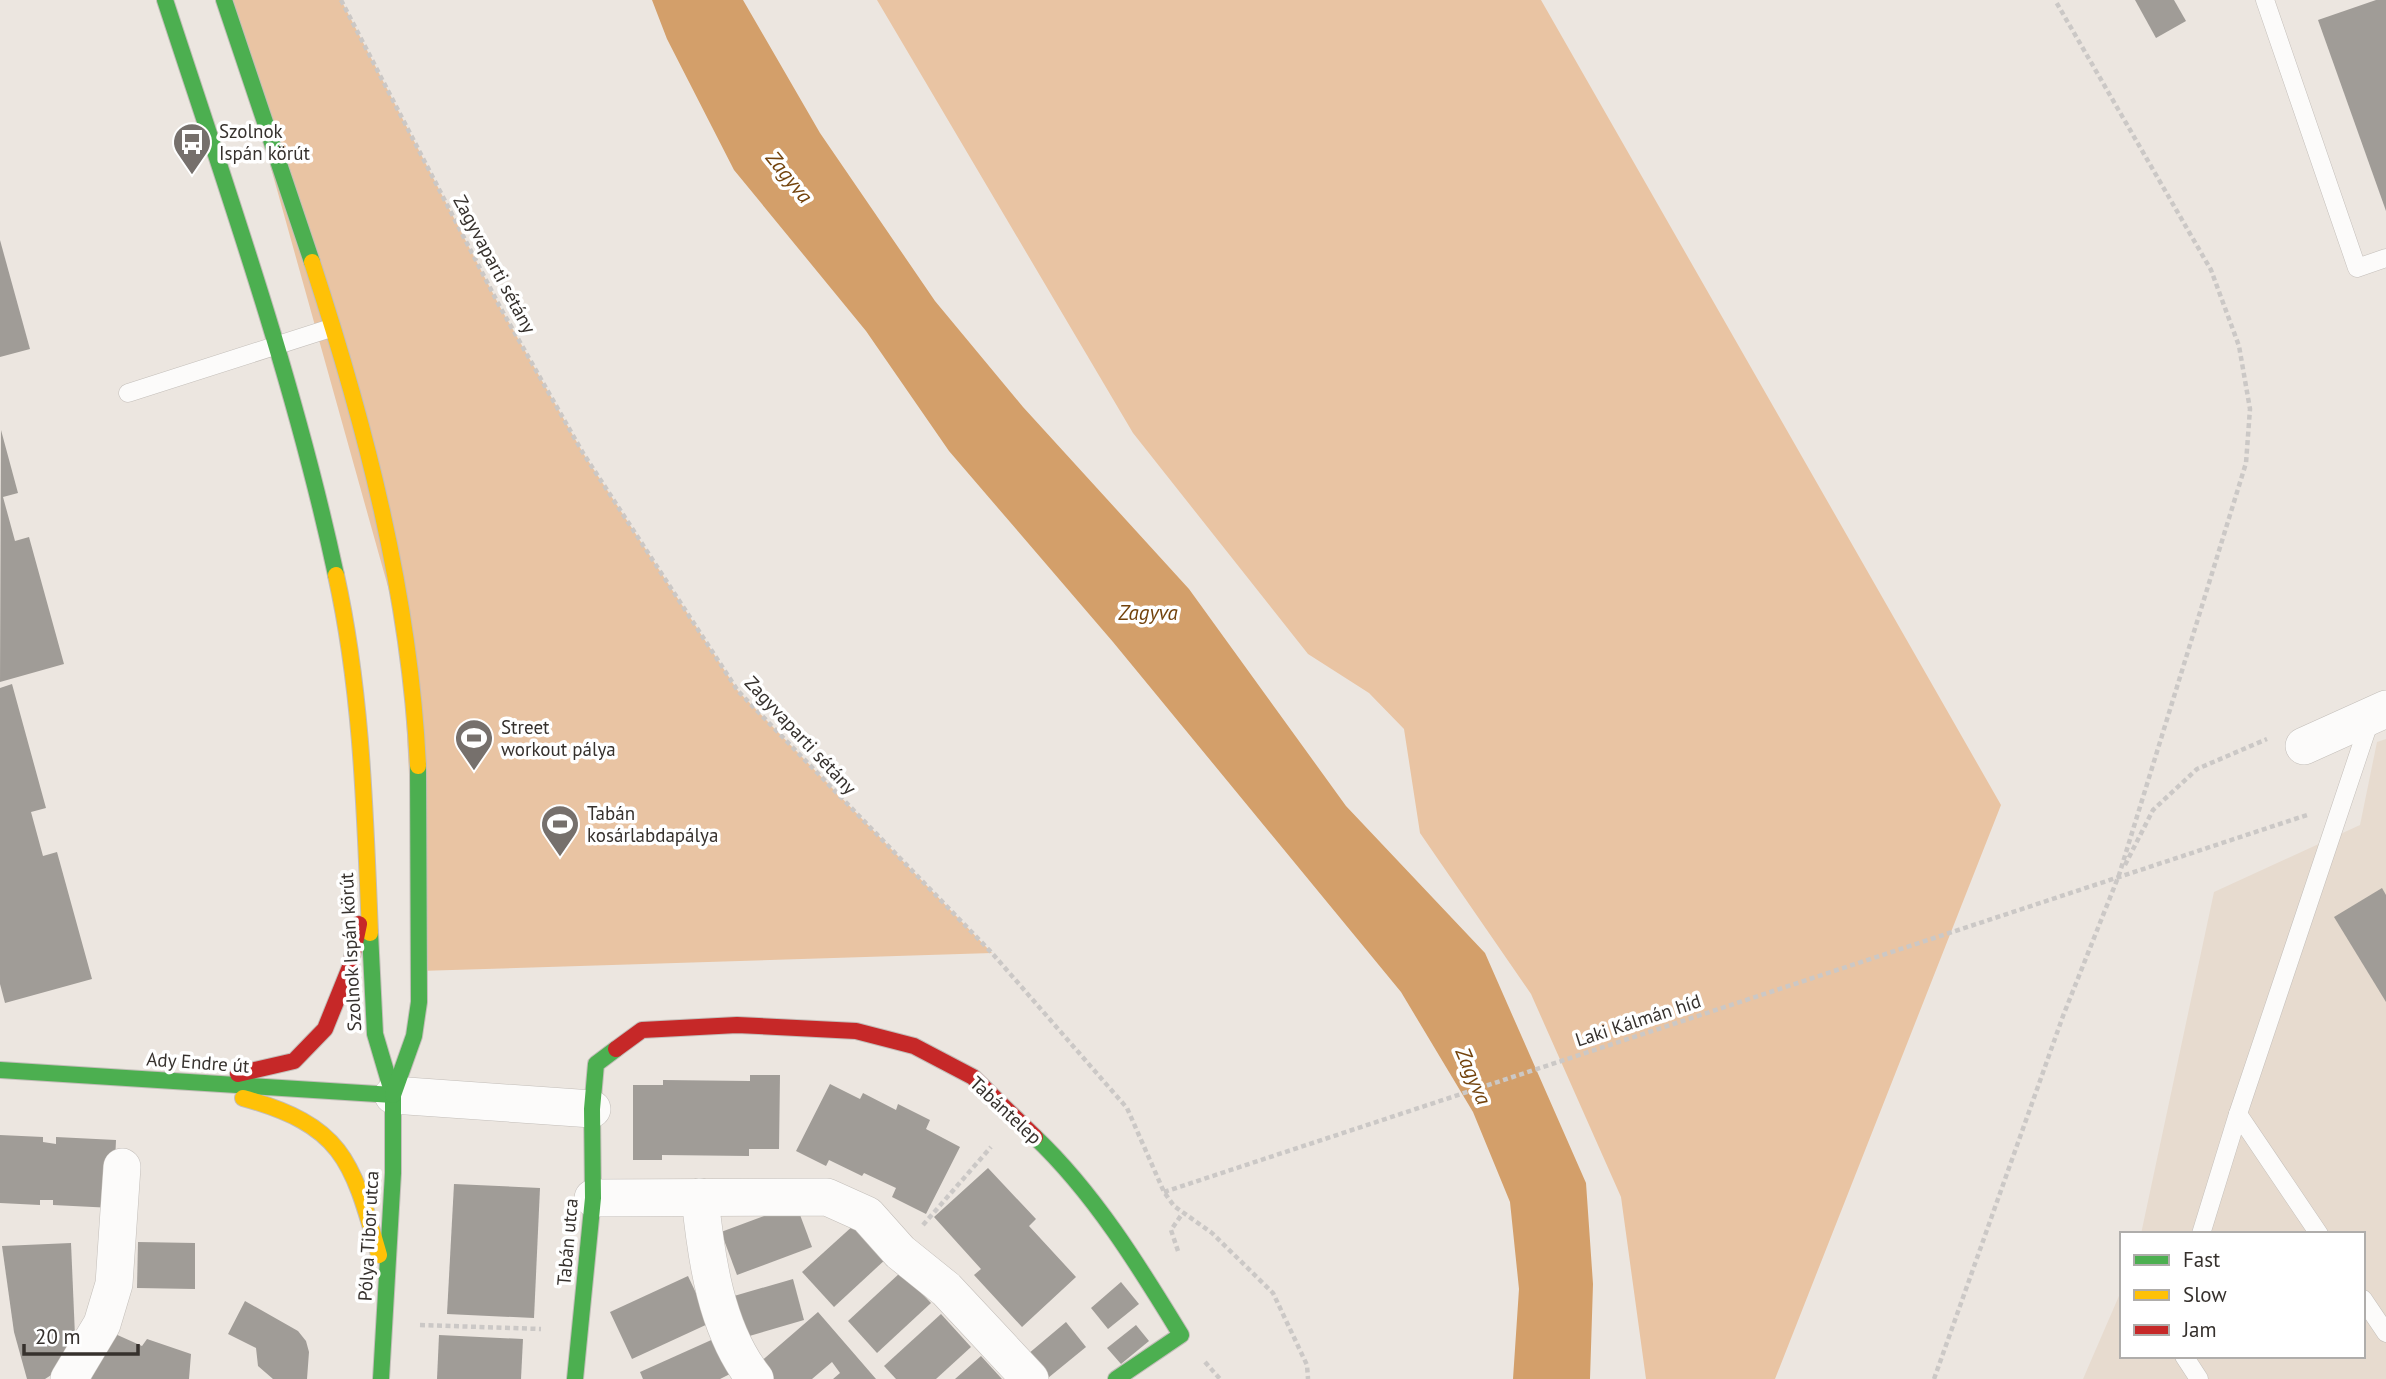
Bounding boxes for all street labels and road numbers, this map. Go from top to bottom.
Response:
street label: Zagyvaparti sétány [448,191,542,337]
street label: Zagyvaparti sétány [740,671,862,799]
street label: Szolnok Ispán körút [334,871,366,1032]
street label: Laki Kálmán híd [1572,988,1704,1052]
street label: Ady Endre út [146,1046,251,1078]
street label: Tabántelep [965,1071,1047,1149]
street label: Pólya Tibor utca [353,1170,383,1302]
street label: Tabán utca [551,1197,583,1287]

